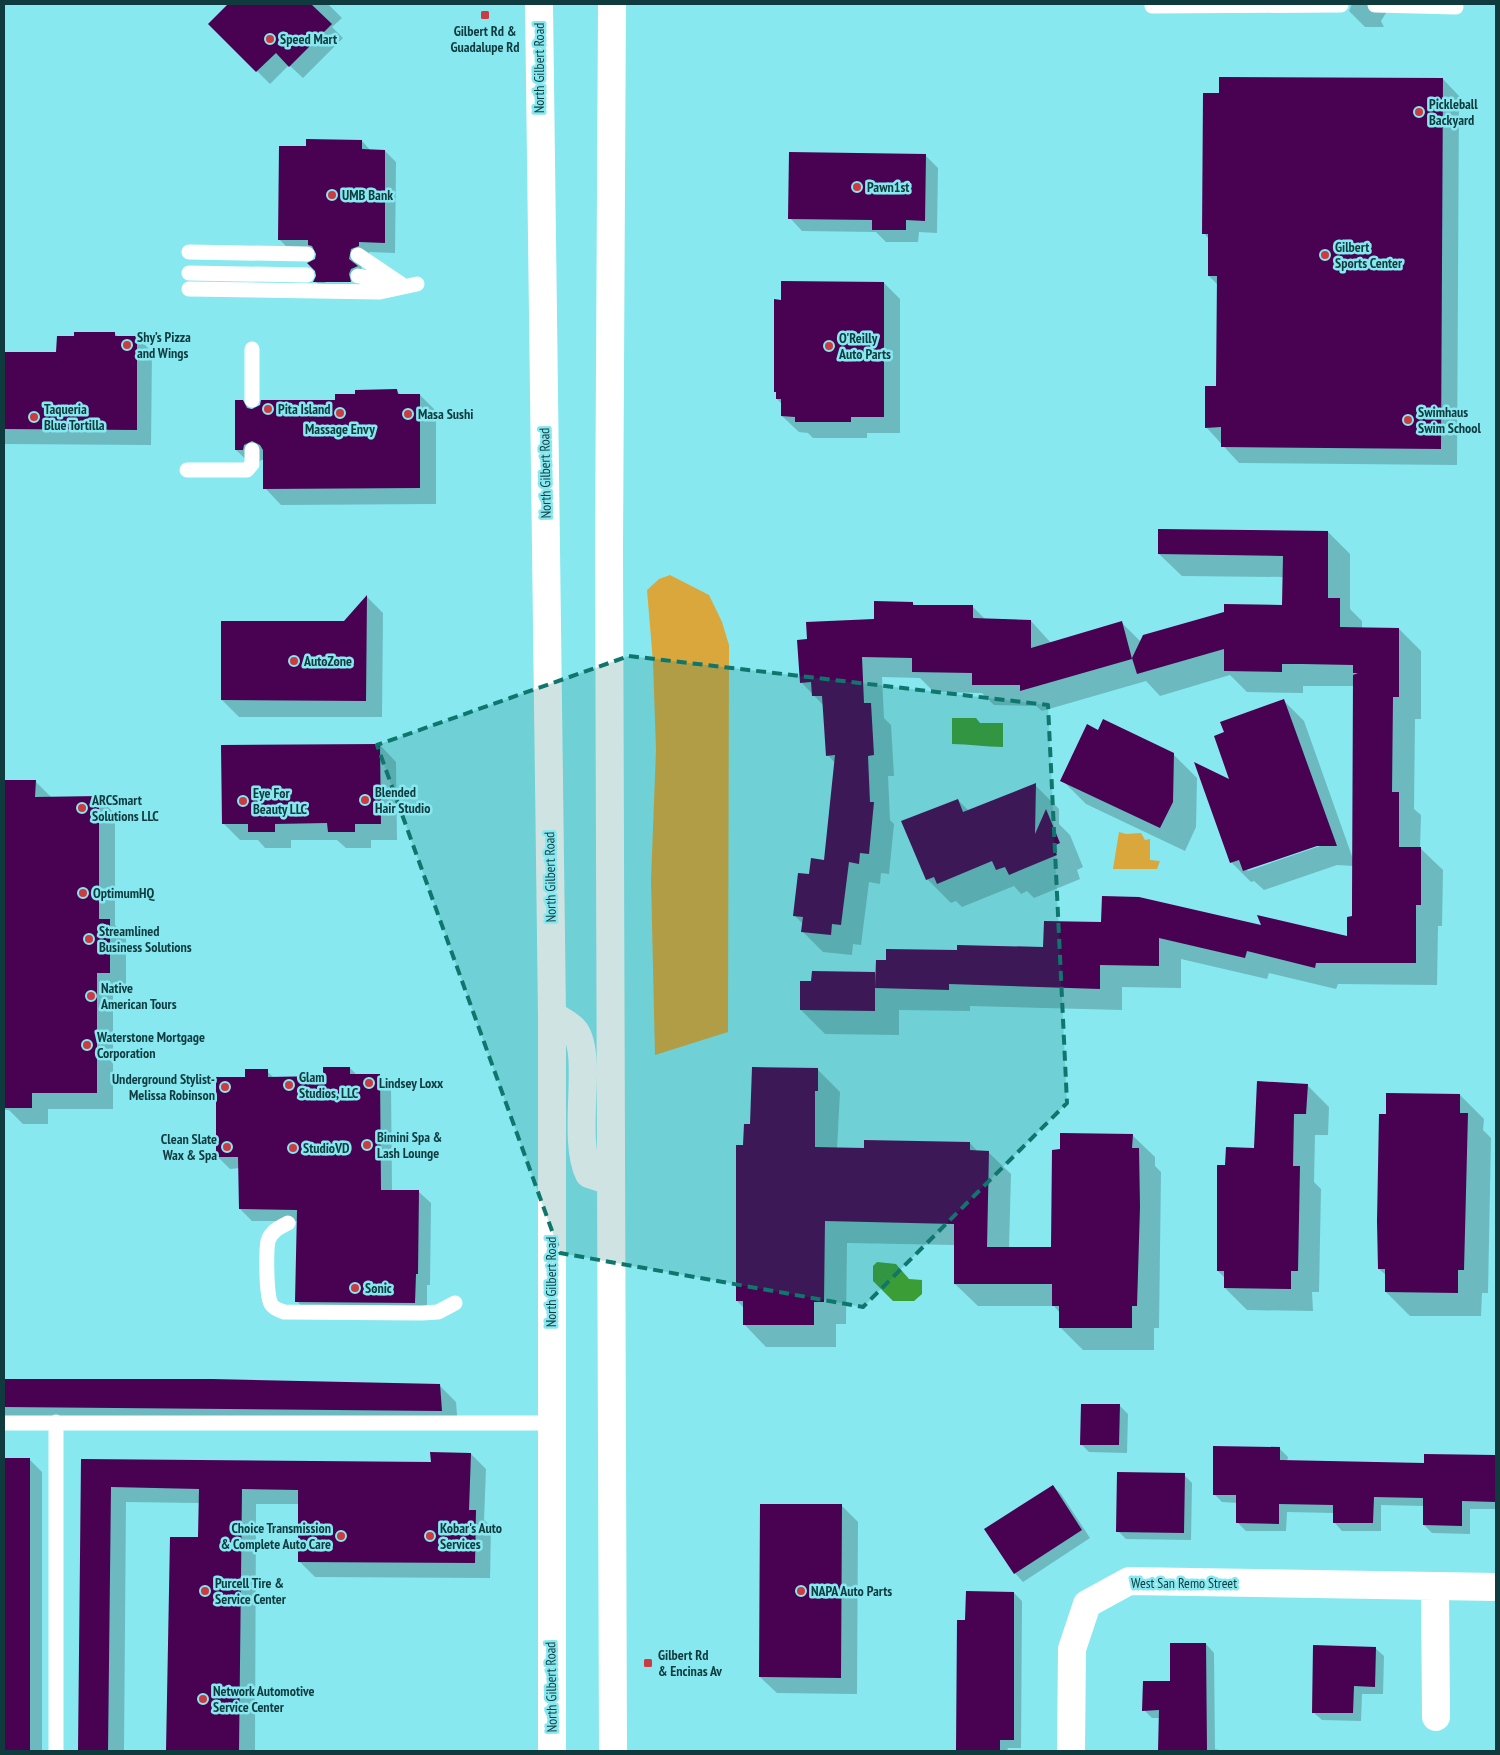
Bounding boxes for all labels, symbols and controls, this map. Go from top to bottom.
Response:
marker: Gilbert Rd & Guadalupe Rd [479,9,491,21]
place label: Gilbert Rd & Guadalupe Rd [450,22,520,56]
street label: North Gilbert Road [530,23,548,113]
place label: Speed Mart [280,30,337,48]
marker: Speed Mart [264,33,276,45]
place label: Pickleball Backyard [1429,95,1478,129]
marker: Pickleball Backyard [1413,106,1425,118]
place label: Pawn1st [867,178,909,196]
marker: Pawn1st [851,181,863,193]
place label: UMB Bank [342,186,393,204]
marker: UMB Bank [326,189,338,201]
place label: Gilbert Sports Center [1335,238,1403,272]
marker: Gilbert Sports Center [1319,249,1331,261]
place label: Shy’s Pizza and Wings [137,328,191,362]
place label: O'Reilly Auto Parts [838,329,891,363]
marker: Shy’s Pizza and Wings [121,339,133,351]
marker: O'Reilly Auto Parts [823,340,835,352]
place label: Taqueria Blue Tortilla [44,400,105,434]
place label: Pita Island [278,400,331,418]
marker: Pita Island [262,403,274,415]
place label: Swimhaus Swim School [1418,403,1482,437]
place label: Masa Sushi [418,405,473,423]
marker: Massage Envy [334,407,346,419]
marker: Masa Sushi [402,408,414,420]
marker: Taqueria Blue Tortilla [28,411,40,423]
marker: Swimhaus Swim School [1402,414,1414,426]
place label: Massage Envy [305,420,375,438]
street label: North Gilbert Road [535,428,555,518]
place label: AutoZone [303,652,352,670]
marker: AutoZone [288,655,300,667]
place label: Blended Hair Studio [375,783,430,817]
place label: Eye For Beauty LLC [253,784,307,818]
place label: ARCSmart Solutions LLC [91,791,159,825]
marker: Blended Hair Studio [359,794,371,806]
marker: Eye For Beauty LLC [237,795,249,807]
marker: ARCSmart Solutions LLC [76,802,88,814]
street label: North Gilbert Road [540,832,560,922]
place label: OptimumHQ [93,884,155,902]
marker: OptimumHQ [77,887,89,899]
place label: Streamlined Business Solutions [99,922,192,956]
marker: Streamlined Business Solutions [83,933,95,945]
place label: Native American Tours [100,979,177,1013]
marker: Native American Tours [85,990,97,1002]
place label: Waterstone Mortgage Corporation [96,1028,205,1062]
marker: Waterstone Mortgage Corporation [81,1039,93,1051]
place label: Glam Studios, LLC [299,1068,359,1102]
place label: Underground Stylist- Melissa Robinson [112,1070,215,1104]
place label: Lindsey Loxx [379,1074,444,1092]
marker: Lindsey Loxx [363,1077,375,1089]
marker: Glam Studios, LLC [283,1079,295,1091]
marker: Underground Stylist- Melissa Robinson [219,1081,231,1093]
place label: Bimini Spa & Lash Lounge [377,1128,442,1162]
place label: Clean Slate Wax & Spa [161,1130,217,1164]
place label: StudioVD [303,1139,350,1157]
marker: Bimini Spa & Lash Lounge [361,1139,373,1151]
marker: Clean Slate Wax & Spa [221,1141,233,1153]
marker: StudioVD [287,1142,299,1154]
street label: North Gilbert Road [542,1237,560,1327]
place label: Sonic [365,1279,392,1297]
marker: Sonic [349,1282,361,1294]
place label: Choice Transmission & Complete Auto Care [221,1519,331,1553]
place label: Kobar's Auto Services [440,1519,502,1553]
marker: Choice Transmission & Complete Auto Care [335,1530,347,1542]
marker: Kobar's Auto Services [424,1530,436,1542]
place label: Purcell Tire & Service Center [215,1574,287,1608]
street label: West San Remo Street [1131,1574,1237,1592]
place label: NAPA Auto Parts [811,1582,892,1600]
marker: Purcell Tire & Service Center [199,1585,211,1597]
marker: NAPA Auto Parts [795,1585,807,1597]
street label: North Gilbert Road [541,1642,561,1732]
place label: Gilbert Rd & Encinas Av [658,1646,722,1680]
marker: Gilbert Rd & Encinas Av [642,1657,654,1669]
place label: Network Automotive Service Center [213,1682,315,1716]
marker: Network Automotive Service Center [197,1693,209,1705]

